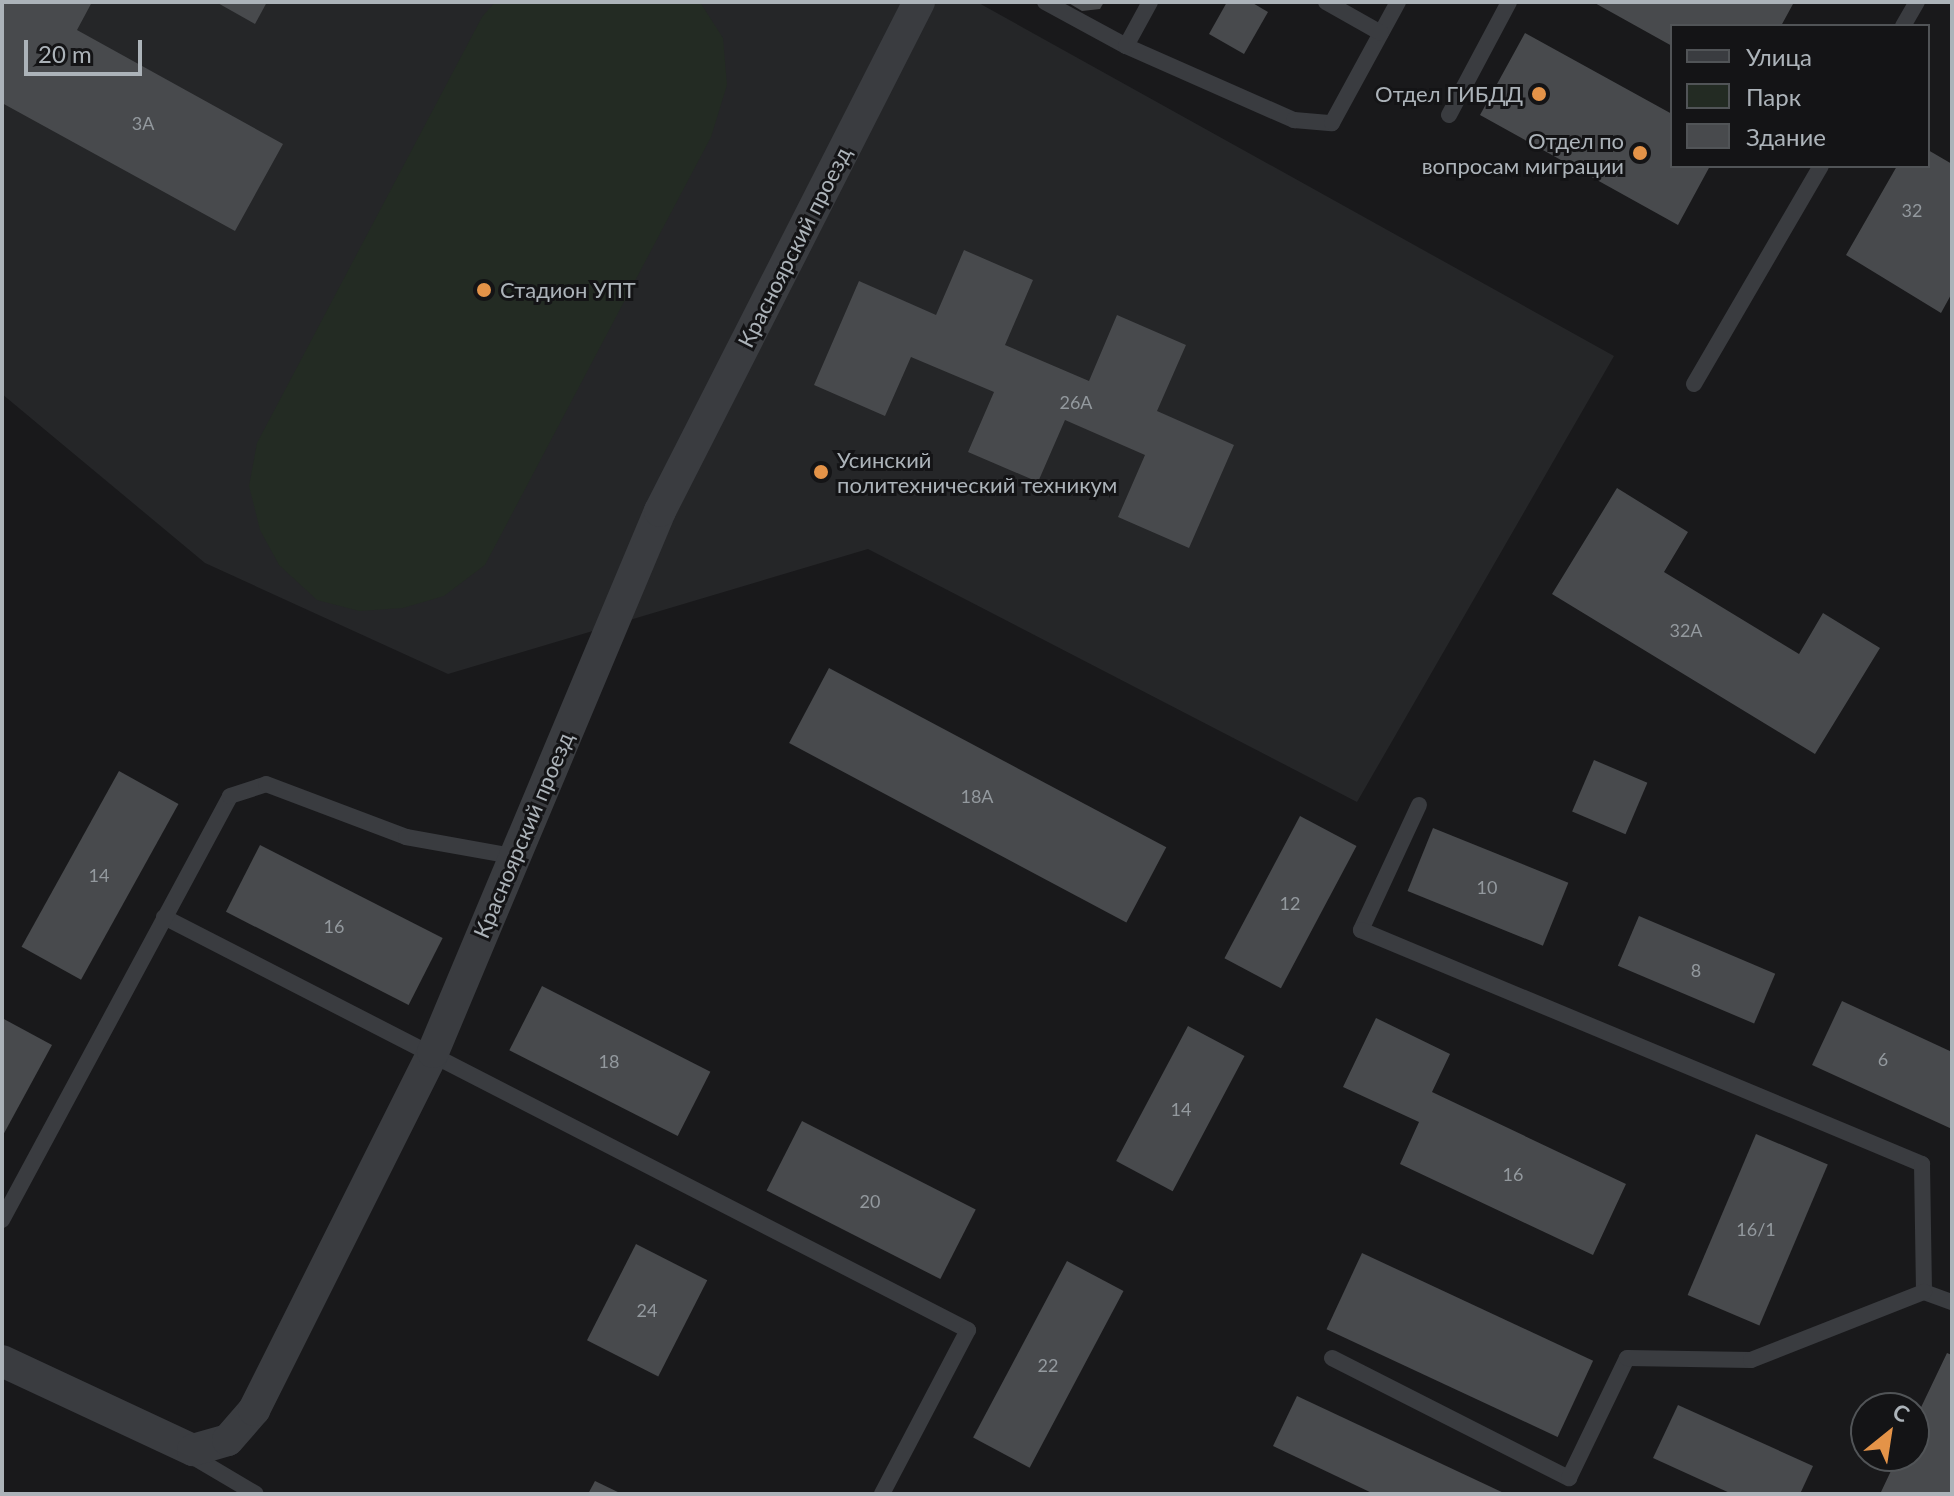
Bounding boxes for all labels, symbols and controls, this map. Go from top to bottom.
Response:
scale bar [28,24,146,74]
legend [1670,24,1930,168]
text: 20 m [38,39,92,68]
text: Улица [1746,42,1812,71]
place label: Отдел ГИБДД [1375,81,1523,107]
text: Парк [1746,82,1801,111]
marker: Отдел ГИБДД [1530,85,1548,103]
house number: 3А [132,112,154,134]
text: Здание [1746,122,1826,151]
place label: Отдел по вопросам миграции [1422,127,1624,178]
street label: Красноярский проезд [732,142,856,352]
marker: Отдел по вопросам миграции [1631,144,1649,162]
house number: 32 [1902,199,1922,221]
place label: Стадион УПТ [500,277,636,303]
marker: Стадион УПТ [475,281,493,299]
house number: 26А [1059,391,1093,413]
place label: Усинский политехнический техникум [837,446,1117,498]
marker: Усинский политехнический техникум [812,463,830,481]
house number: 32А [1669,619,1703,641]
street label: Красноярский проезд [468,728,578,942]
house number: 18А [960,785,994,807]
house number: 14 [89,864,109,886]
house number: 10 [1477,876,1497,898]
house number: 12 [1280,892,1300,914]
house number: 16 [324,915,344,937]
house number: 8 [1691,959,1701,981]
house number: 6 [1878,1048,1888,1070]
house number: 18 [599,1050,619,1072]
house number: 14 [1171,1098,1191,1120]
house number: 16 [1503,1163,1523,1185]
house number: 20 [860,1190,880,1212]
house number: 16/1 [1736,1218,1776,1240]
house number: 24 [637,1299,657,1321]
house number: 22 [1038,1354,1058,1376]
north arrow [1850,1392,1930,1472]
text: С [1888,1397,1914,1428]

